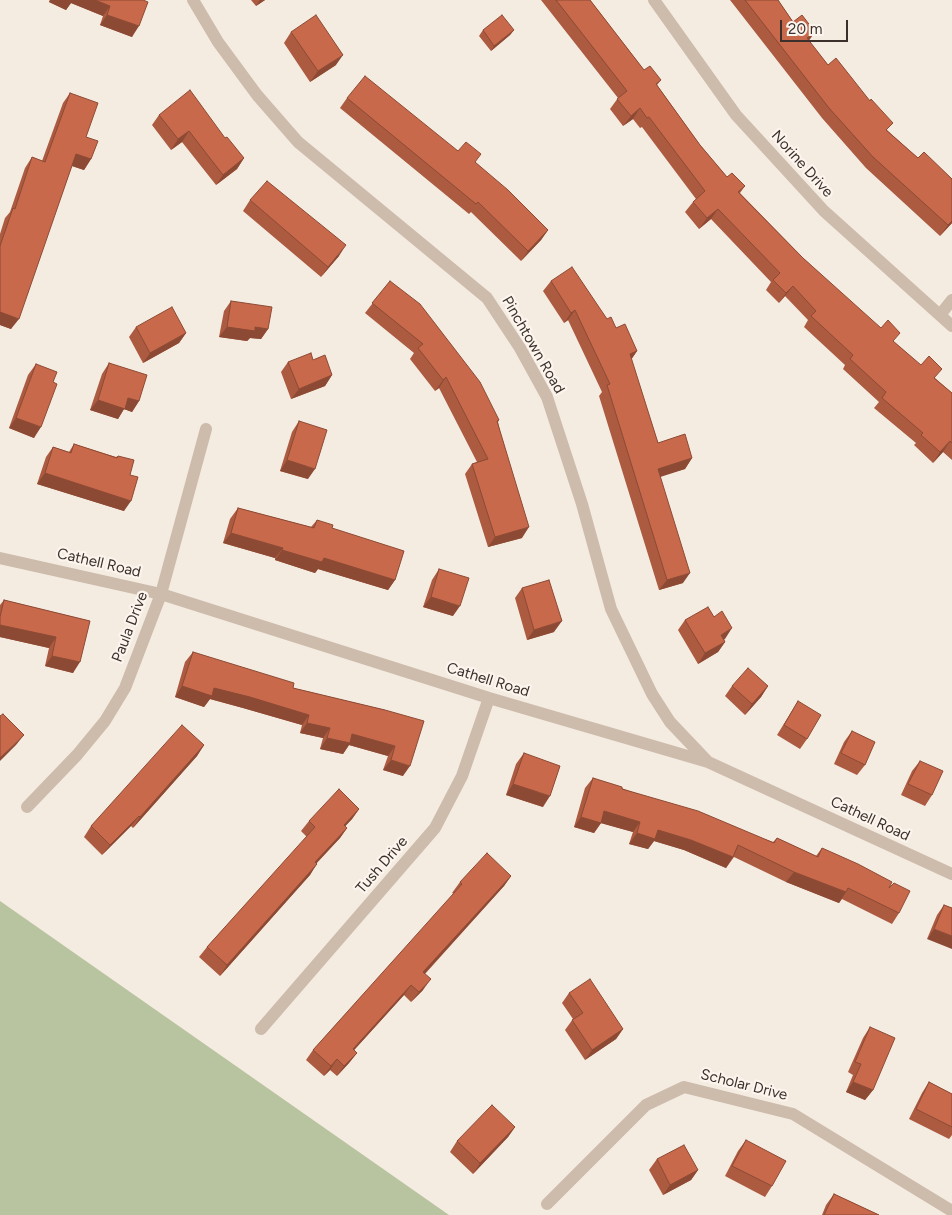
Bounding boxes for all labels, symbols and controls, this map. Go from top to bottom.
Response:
scale bar [782,10,850,42]
text: 20 m [788,20,822,38]
street label: Norine Drive [767,127,837,201]
street label: Pinchtown Road [498,293,568,397]
street label: Cathell Road [55,545,143,581]
street label: Paula Drive [108,589,152,665]
street label: Cathell Road [444,659,532,701]
street label: Cathell Road [827,793,913,845]
street label: Tush Drive [352,833,412,897]
street label: Scholar Drive [699,1066,789,1104]

